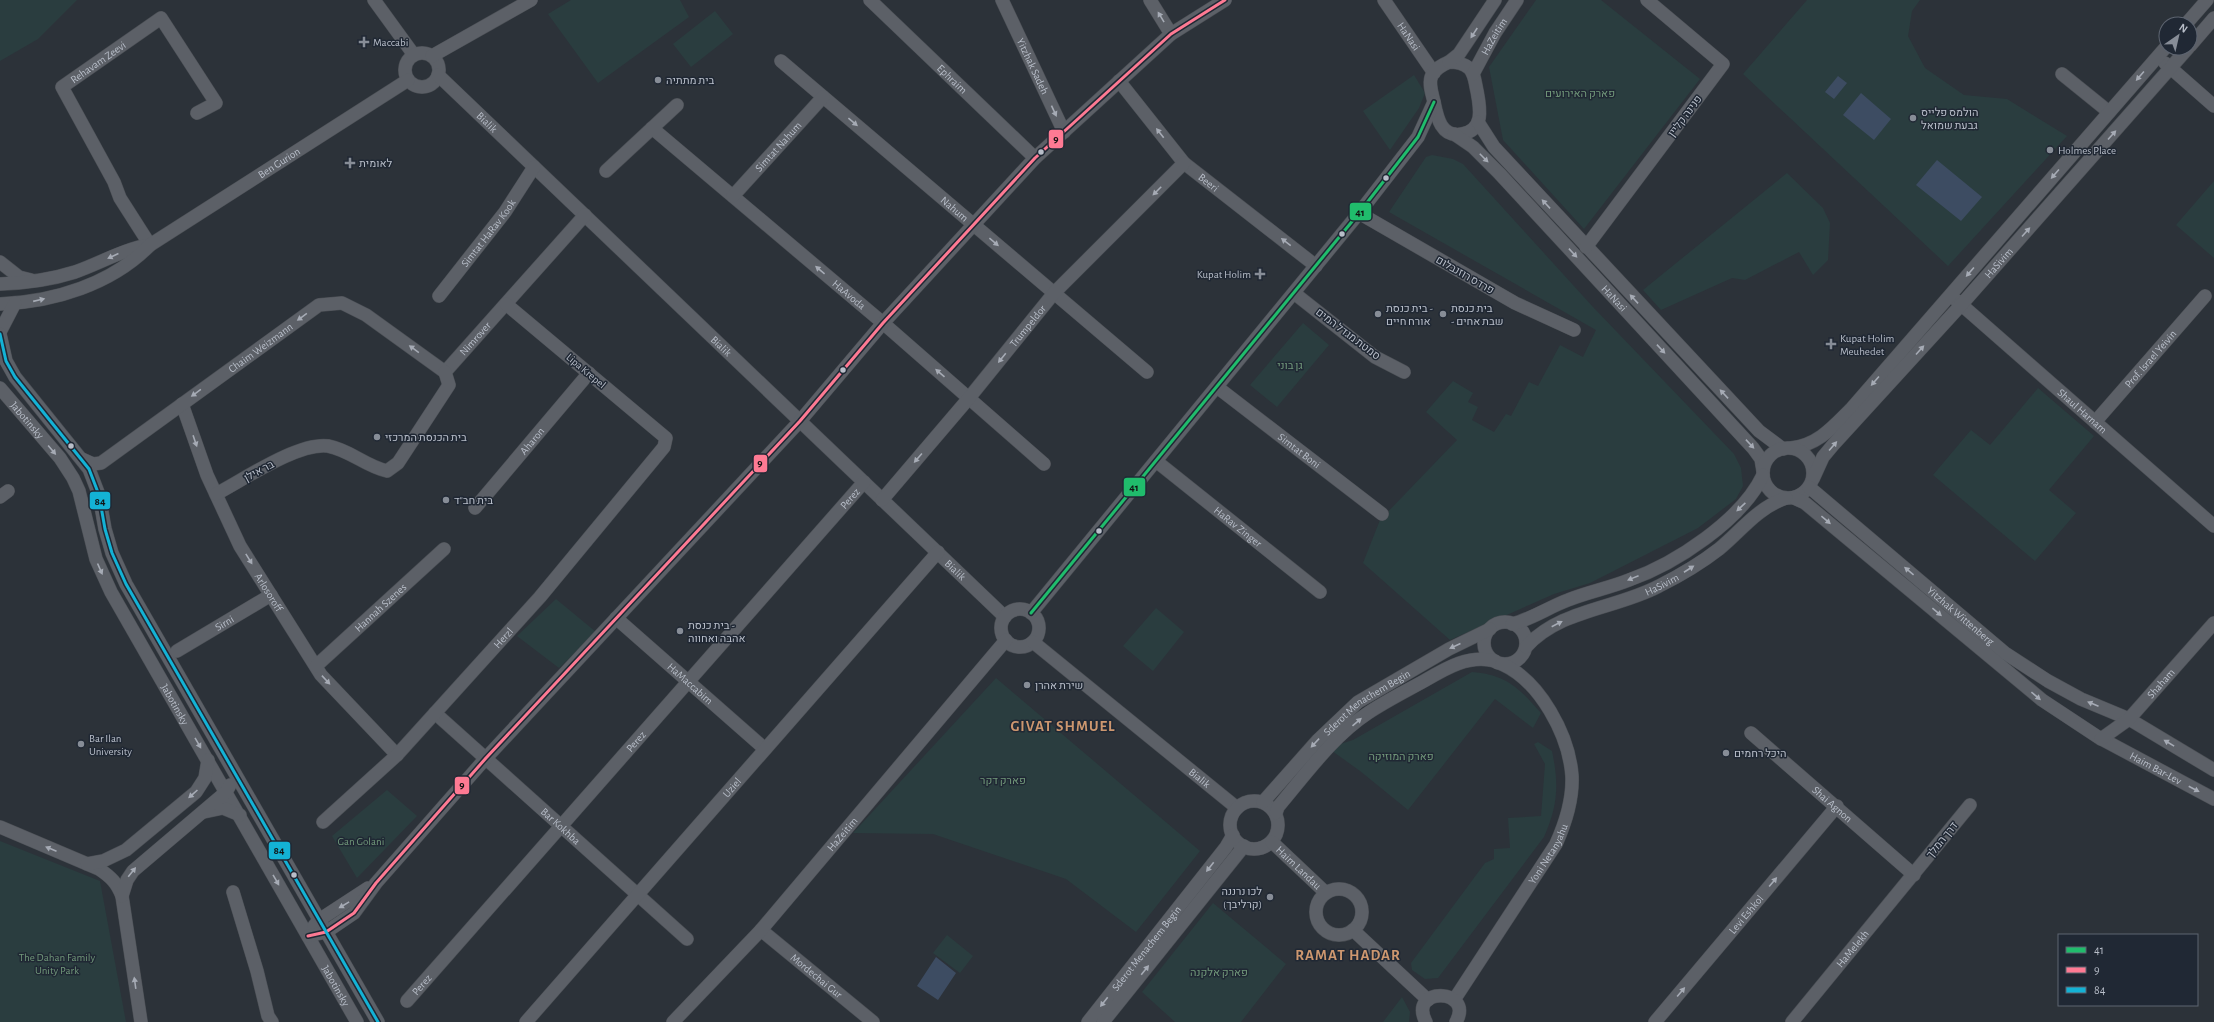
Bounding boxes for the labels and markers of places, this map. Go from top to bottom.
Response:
marker: Maccabi [358,36,370,48]
place label: Maccabi [373,37,408,48]
marker: בית מתתיה [653,75,663,85]
place label: בית מתתיה [666,75,715,86]
place label: הולמס פלייס גבעת שמואל [1921,107,1978,131]
marker: הולמס פלייס גבעת שמואל [1908,113,1918,123]
marker: Holmes Place [2045,145,2055,155]
place label: Holmes Place [2058,145,2116,156]
unlabelled marker [1036,147,1046,157]
marker: לאומית [344,157,356,169]
place label: לאומית [359,158,392,169]
unlabelled marker [1381,173,1391,183]
unlabelled marker [1337,229,1347,239]
marker: Kupat Holim [1254,268,1266,280]
place label: Kupat Holim [1197,269,1251,280]
place label: בית כנסת - אורח חיים [1386,303,1433,327]
place label: בית כנסת - שבת אחים [1451,303,1503,327]
marker: בית כנסת - אורח חיים [1373,309,1383,319]
marker: בית כנסת - שבת אחים [1438,309,1448,319]
place label: Kupat Holim Meuhedet [1840,333,1895,357]
marker: Kupat Holim Meuhedet [1825,338,1837,350]
unlabelled marker [838,365,848,375]
marker: בית הכנסת המרכזי [372,432,382,442]
place label: בית הכנסת המרכזי [385,432,467,443]
unlabelled marker [66,441,76,451]
marker: בית חב"ד [441,495,451,505]
place label: בית חב"ד [454,495,493,506]
unlabelled marker [1094,526,1104,536]
place label: בית כנסת - אהבה ואחווה [688,620,746,644]
marker: בית כנסת - אהבה ואחווה [675,626,685,636]
marker: שירת אהרן [1022,680,1032,690]
place label: שירת אהרן [1035,680,1083,691]
place label: Bar Ilan University [89,733,132,757]
marker: Bar Ilan University [76,739,86,749]
marker: היכל רחמים [1721,748,1731,758]
place label: היכל רחמים [1734,748,1787,759]
unlabelled marker [289,870,299,880]
place label: לכו נרננה (קרליבך) [1222,886,1262,910]
marker: לכו נרננה (קרליבך) [1265,892,1275,902]

